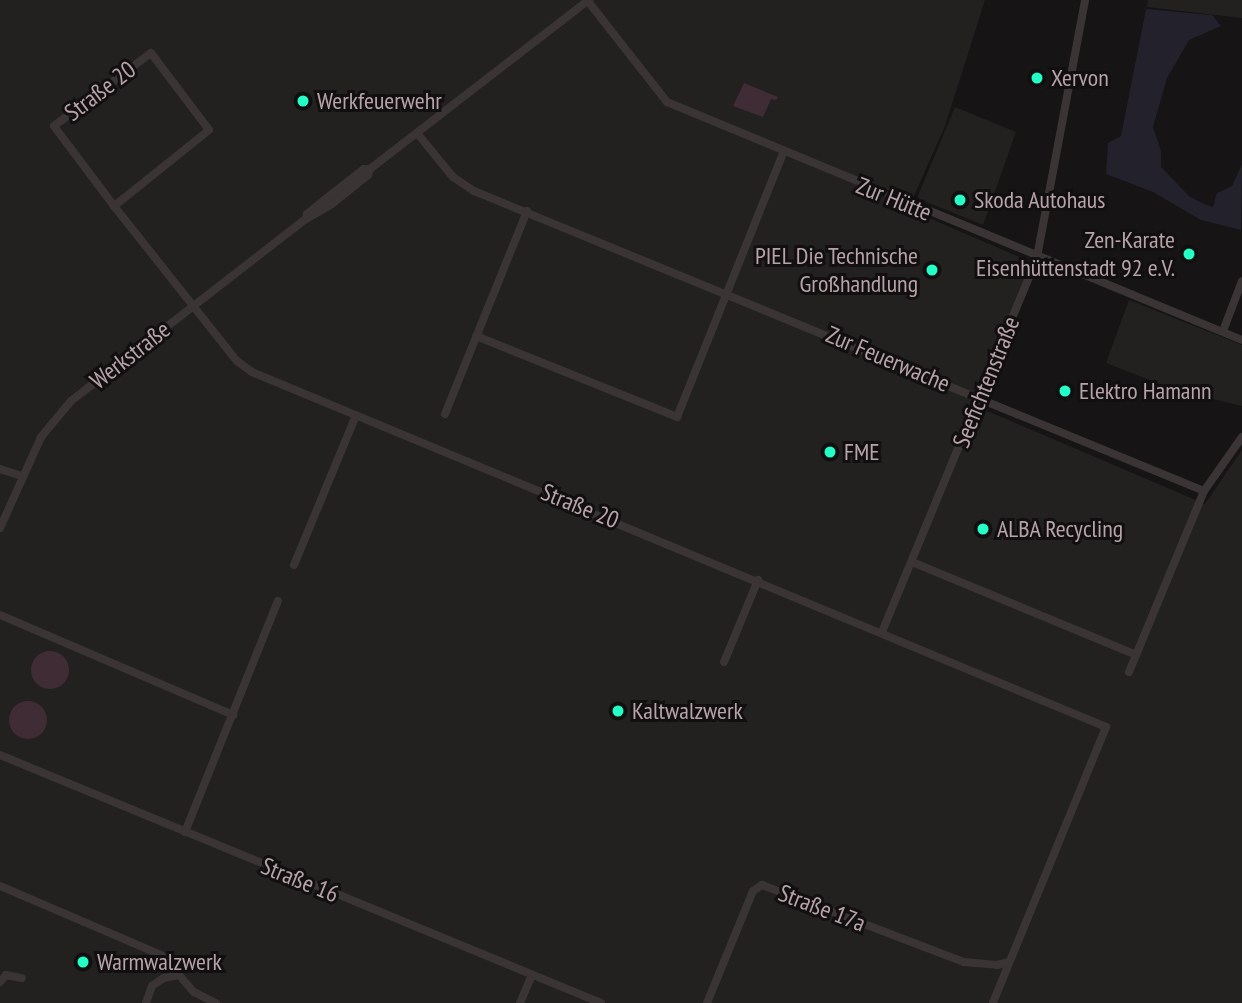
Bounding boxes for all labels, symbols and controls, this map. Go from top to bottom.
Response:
street label: Straße 20 [59,55,141,127]
place label: Xervon [1051,64,1109,92]
marker: Xervon [1029,70,1045,86]
place label: Werkfeuerwehr [317,87,442,115]
marker: Werkfeuerwehr [295,93,311,109]
street label: Zur Hütte [852,171,936,227]
place label: Skoda Autohaus [974,186,1106,214]
marker: Skoda Autohaus [952,192,968,208]
place label: Zen-Karate Eisenhüttenstadt 92 e.V. [976,226,1175,282]
place label: PIEL Die Technische Großhandlung [753,242,918,298]
marker: Zen-Karate Eisenhüttenstadt 92 e.V. [1181,246,1197,262]
marker: PIEL Die Technische Großhandlung [924,262,940,278]
street label: Seefichtenstraße [947,312,1025,452]
street label: Werkstraße [84,315,176,395]
street label: Zur Feuerwache [822,320,954,398]
place label: Elektro Hamann [1079,377,1212,405]
marker: Elektro Hamann [1057,383,1073,399]
place label: FME [844,438,879,466]
marker: FME [822,444,838,460]
street label: Straße 20 [537,477,623,535]
place label: ALBA Recycling [997,515,1124,543]
marker: ALBA Recycling [975,521,991,537]
place label: Kaltwalzwerk [632,697,743,725]
marker: Kaltwalzwerk [610,703,626,719]
street label: Straße 16 [257,851,343,909]
street label: Straße 17a [775,878,869,938]
place label: Warmwalzwerk [97,948,222,976]
marker: Warmwalzwerk [75,954,91,970]

